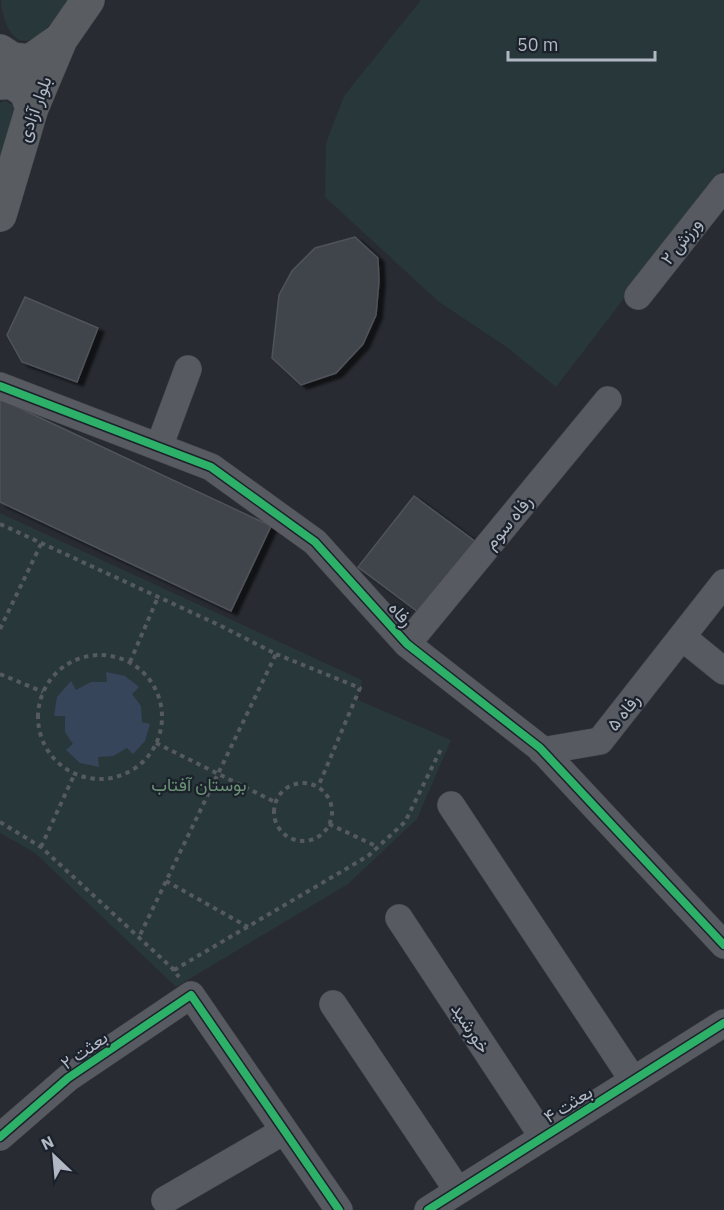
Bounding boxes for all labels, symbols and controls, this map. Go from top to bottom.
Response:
scale bar [508,24,655,62]
text: 50 m [517,33,559,56]
street label: بلوار آزادی [12,73,56,145]
street label: ورزش ۲ [655,213,707,269]
street label: رفاه سوم [479,490,538,554]
street label: رفاه [384,597,418,631]
street label: رفاه ۵ [601,689,645,735]
park label: بوستان آفتاب [151,773,247,796]
street label: خورشید [446,999,496,1057]
street label: بعثت ۲ [56,1026,112,1074]
street label: بعثت ۴ [539,1080,597,1128]
north arrow [24,1126,84,1186]
text: N [38,1131,57,1154]

